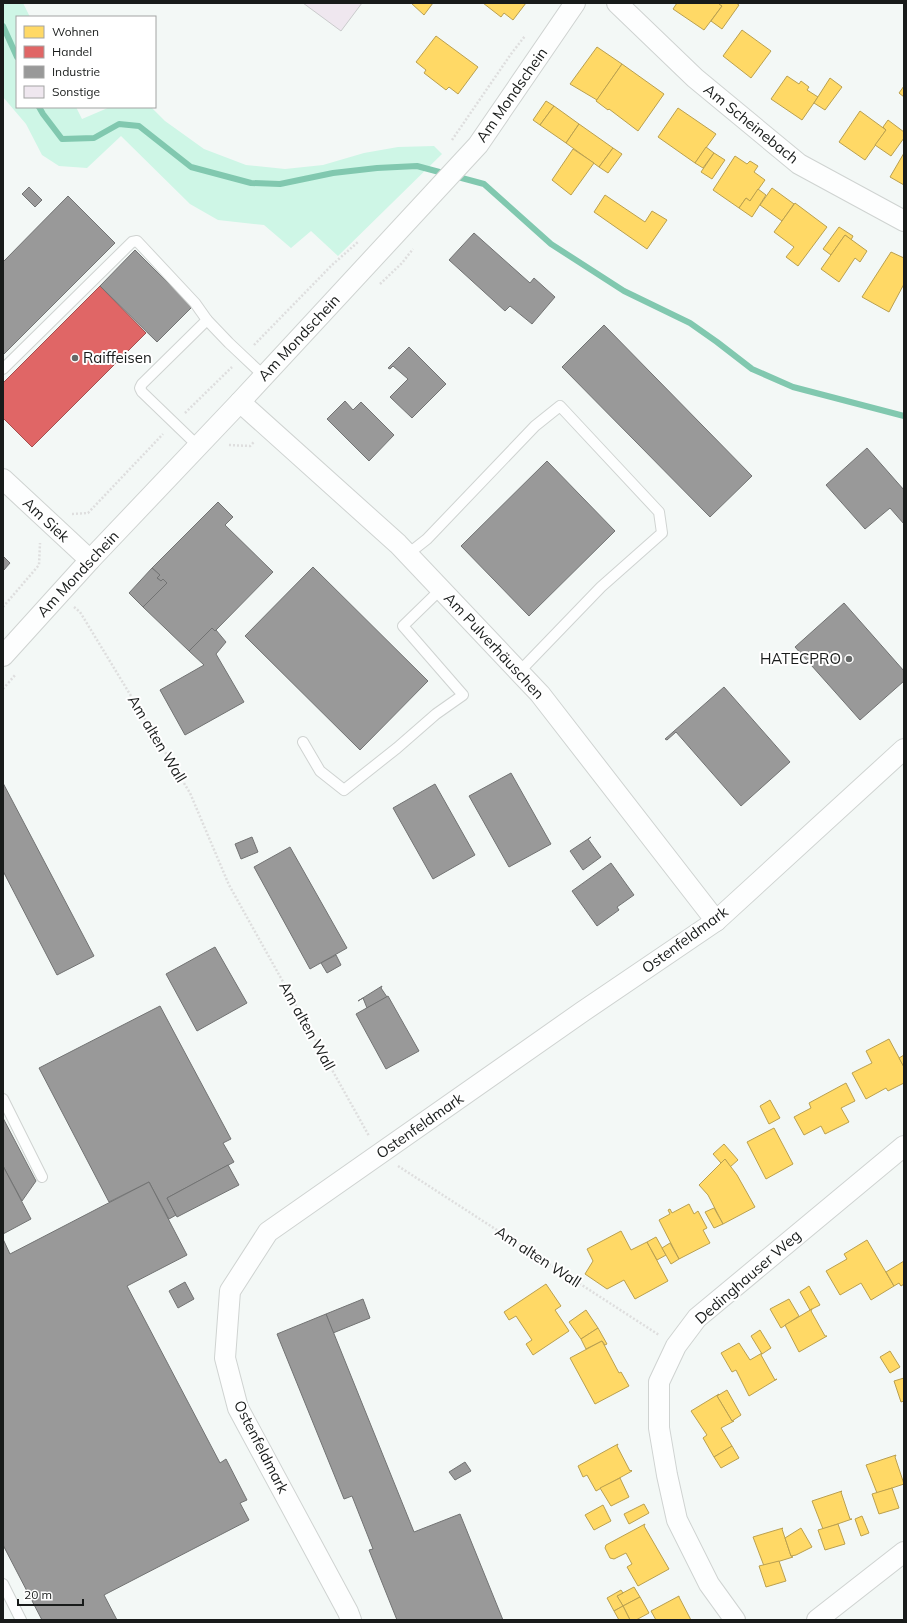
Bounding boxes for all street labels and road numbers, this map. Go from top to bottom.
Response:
street label: Am Mondschein [472,44,551,146]
street label: Am Scheinebach [700,80,803,168]
street label: Am Mondschein [254,290,344,385]
street label: Am Siek [19,493,74,546]
street label: Am Mondschein [33,526,123,621]
street label: Am Pulverhäuschen [440,589,549,703]
street label: Am alten Wall [124,692,191,786]
street label: Ostenfeldmark [638,902,732,977]
street label: Am alten Wall [275,978,340,1074]
street label: Ostenfeldmark [372,1088,467,1163]
street label: Am alten Wall [492,1222,585,1291]
street label: Dedinghauser Weg [691,1225,805,1328]
street label: Ostenfeldmark [230,1397,293,1497]

